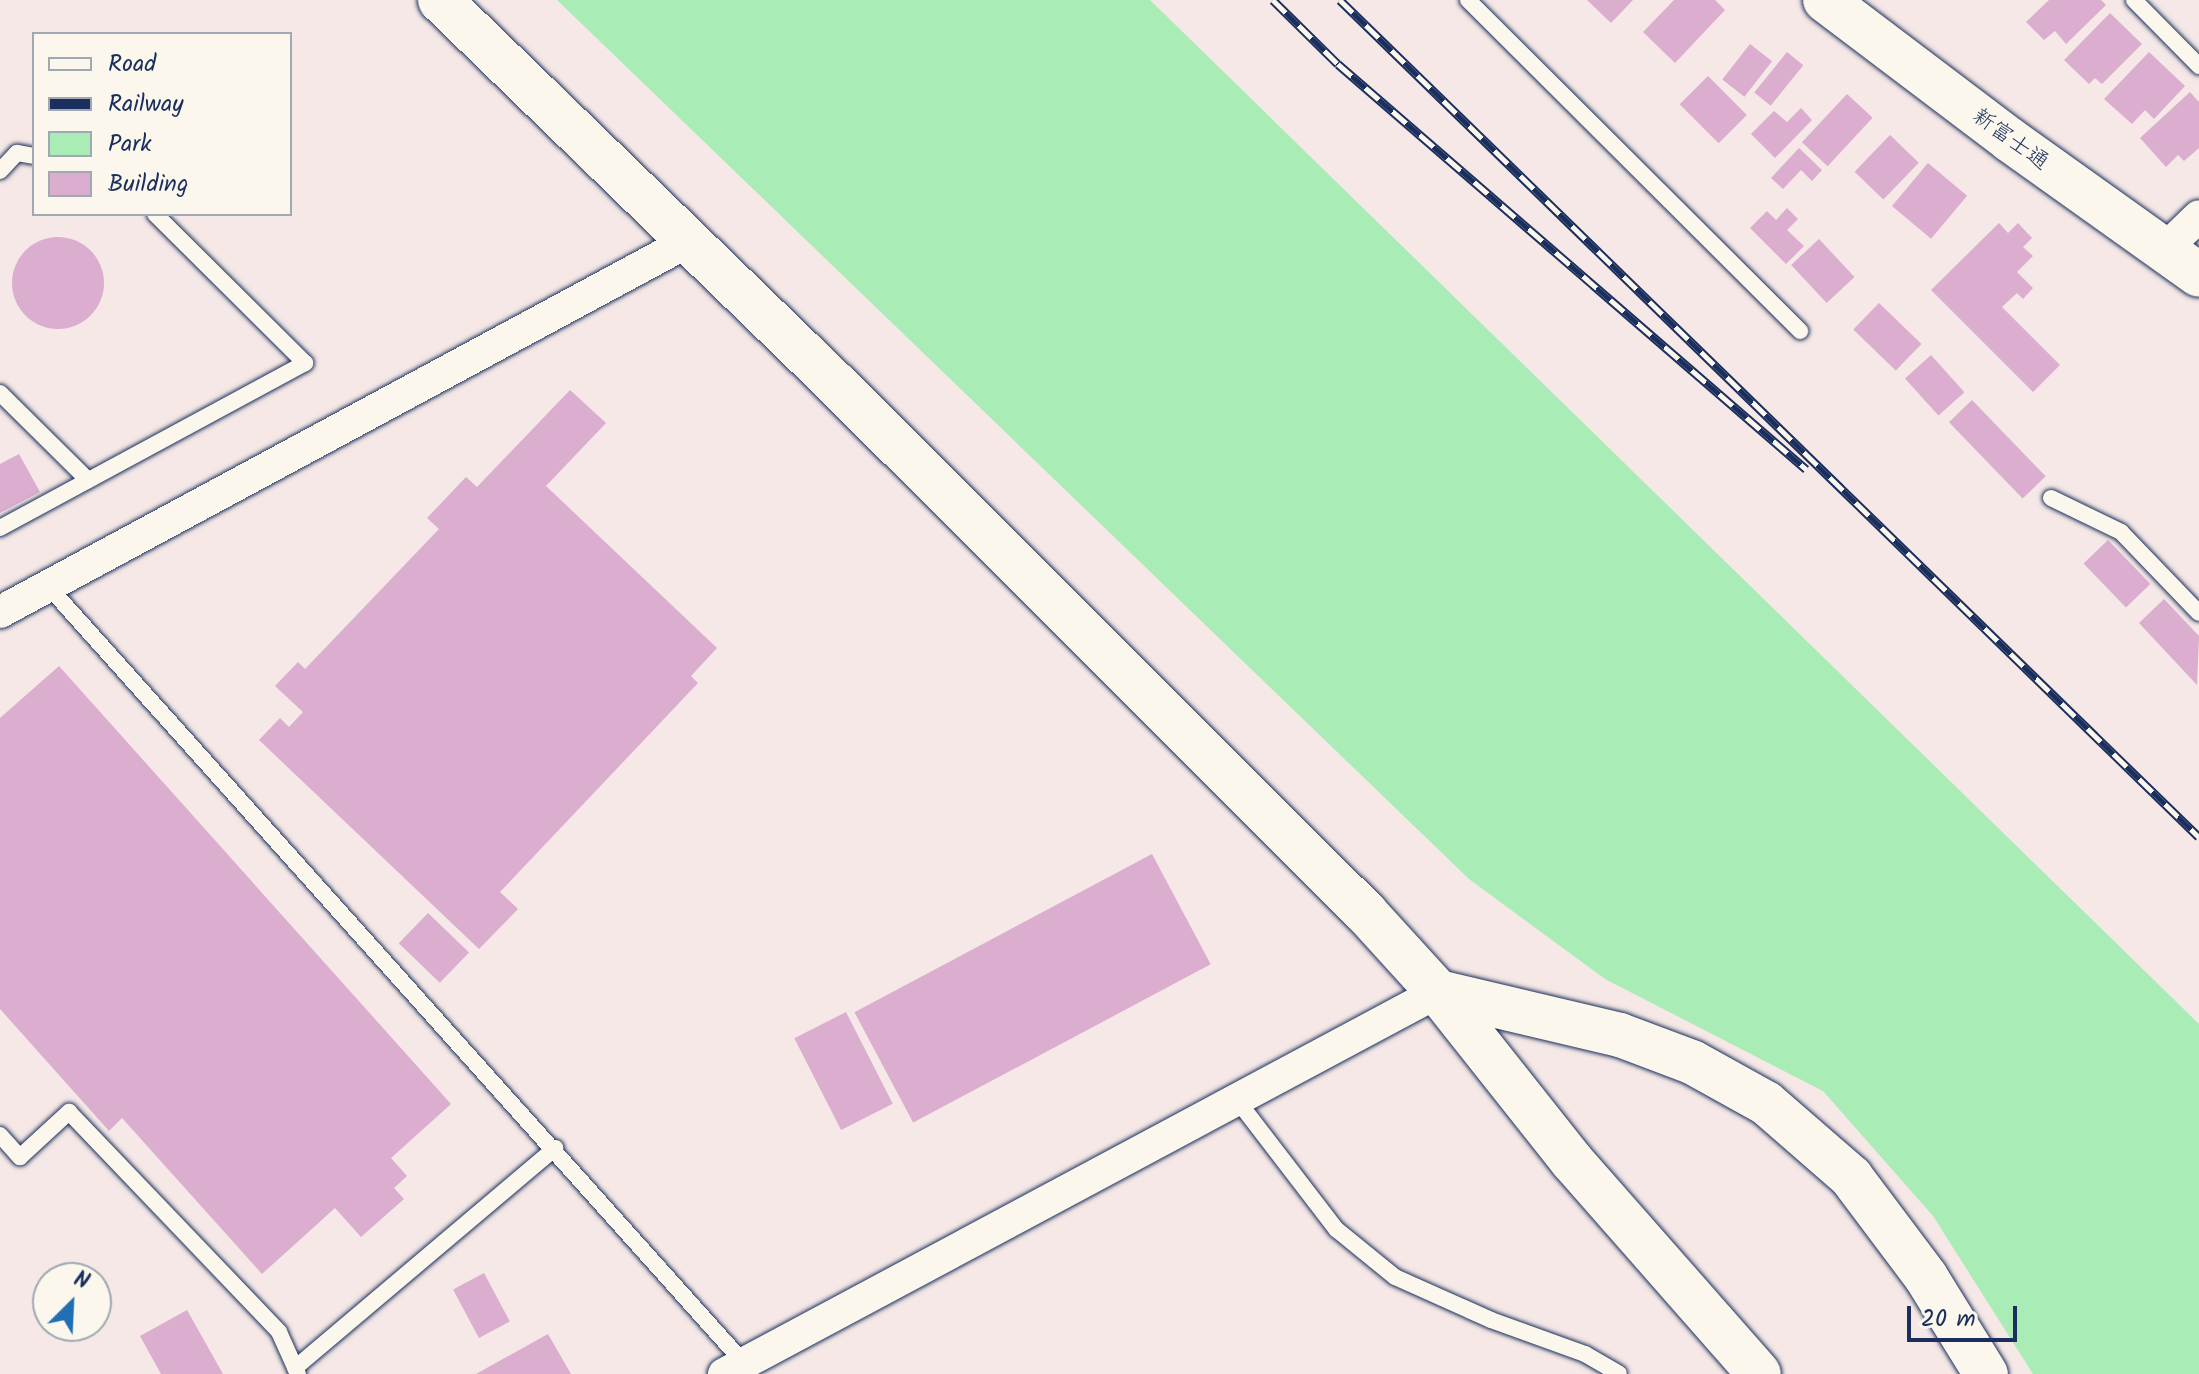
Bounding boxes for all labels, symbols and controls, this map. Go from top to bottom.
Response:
legend [32,32,292,216]
text: Road [108,45,156,84]
text: Railway [108,85,184,124]
street label: 新富士通 [1967,103,2053,177]
text: Park [108,125,152,164]
text: Building [108,165,188,204]
north arrow [32,1262,112,1342]
text: N [68,1263,95,1300]
scale bar [1911,1290,2021,1340]
text: 20 m [1921,1300,1976,1339]

